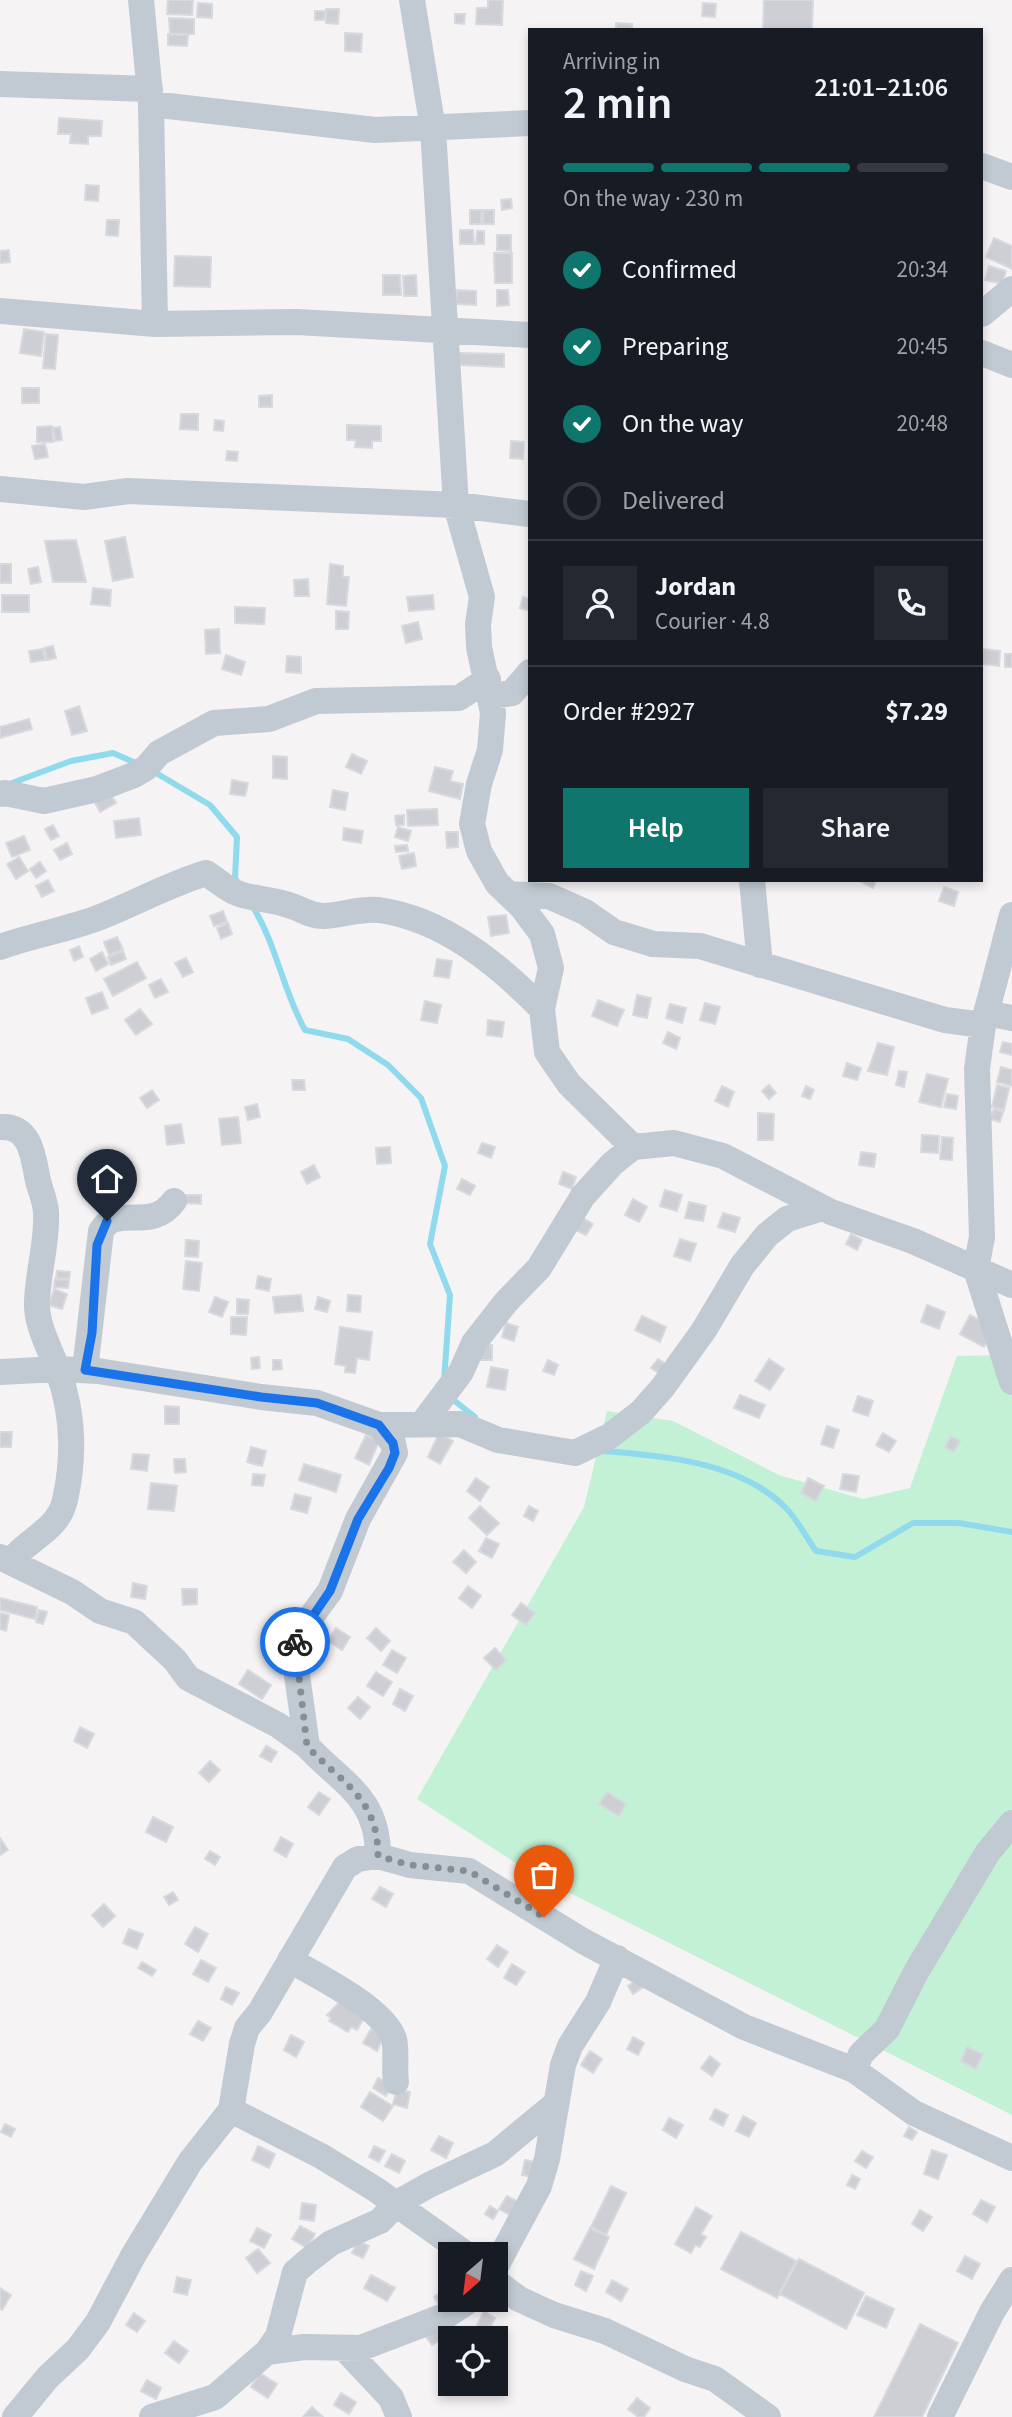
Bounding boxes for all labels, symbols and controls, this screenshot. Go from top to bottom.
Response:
text: Arriving in [563,45,661,78]
text: 21:01–21:06 [815,69,948,106]
text: 2 min [563,71,672,136]
text: On the way · 230 m [563,182,743,215]
icon: check [563,251,601,289]
text: Confirmed [622,251,737,288]
text: 20:34 [897,253,948,286]
icon: check [563,328,601,366]
text: Preparing [622,328,728,365]
text: 20:45 [897,330,948,363]
icon: check [563,405,601,443]
text: On the way [622,405,743,442]
text: 20:48 [897,407,948,440]
text: Delivered [622,482,725,519]
button: person [563,566,637,640]
button: phone [874,566,948,640]
text: Jordan [655,568,736,605]
text: Courier · 4.8 [655,605,770,638]
text: Order #2927 [563,693,695,730]
text: $7.29 [885,693,948,730]
button: Help [563,788,749,868]
button: Share [763,788,948,868]
pin [77,1149,137,1221]
icon: home [88,1160,126,1198]
courier [260,1607,330,1677]
icon: bike [276,1623,314,1661]
pin [514,1845,574,1917]
icon: bag [525,1856,563,1894]
north arrow [438,2242,508,2312]
map controls [438,2242,508,2396]
button: locate [438,2326,508,2396]

